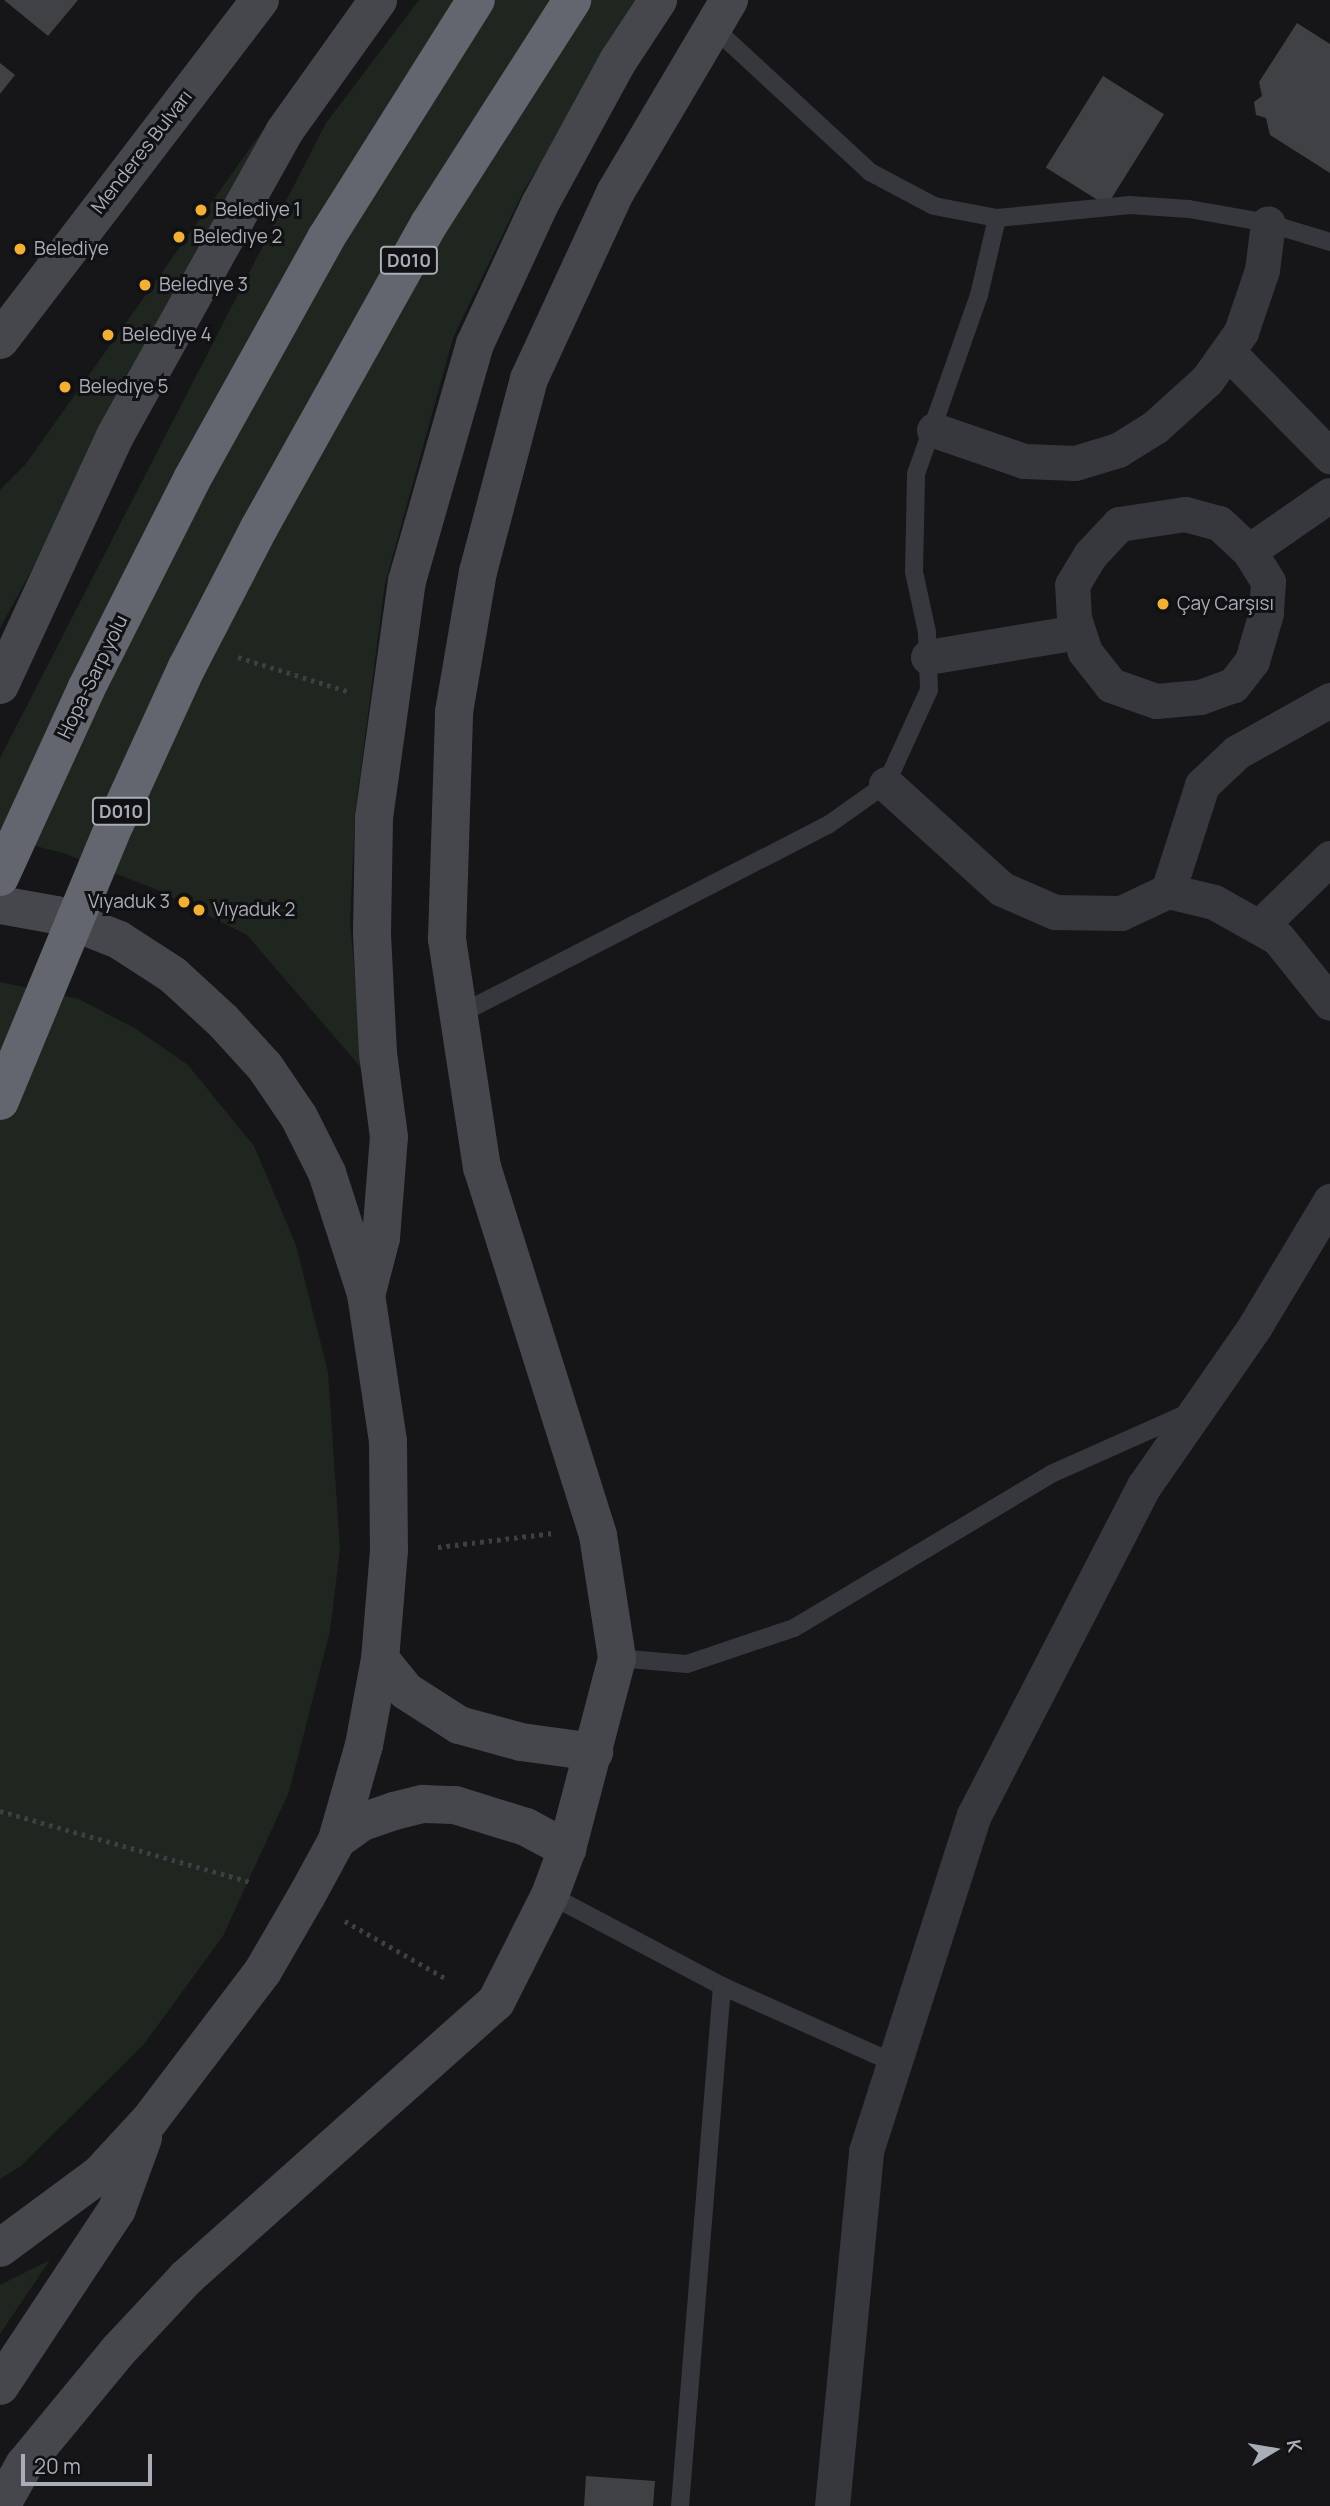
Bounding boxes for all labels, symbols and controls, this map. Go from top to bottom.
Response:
street label: Menderes Bulvarı [87,86,197,218]
place label: Belediye 1 [215,199,301,221]
marker: Belediye 1 [193,202,209,218]
place label: Beledıye 2 [193,226,282,248]
marker: Beledıye 2 [171,229,187,245]
place label: Belediye [34,238,109,260]
marker: Belediye [12,241,28,257]
road number: D010 [379,246,439,274]
place label: Beledıye 3 [159,274,248,296]
marker: Beledıye 3 [137,277,153,293]
place label: Beledıye 4 [122,324,212,346]
marker: Beledıye 4 [100,327,116,343]
place label: Beledıye 5 [79,376,169,398]
marker: Beledıye 5 [57,379,73,395]
place label: Çay Carşısı [1177,593,1274,615]
marker: Çay Carşısı [1155,596,1171,612]
street label: Hopa-Sarp yolu [53,611,133,743]
road number: D010 [91,796,151,826]
place label: Vıyaduk 3 [88,891,170,913]
marker: Vıyaduk 3 [176,894,192,910]
place label: Vıyaduk 2 [213,899,295,921]
marker: Vıyaduk 2 [191,902,207,918]
north arrow [1239,2415,1309,2485]
text: K [1281,2437,1309,2455]
scale bar [24,2440,156,2484]
text: 20 m [34,2452,81,2480]

